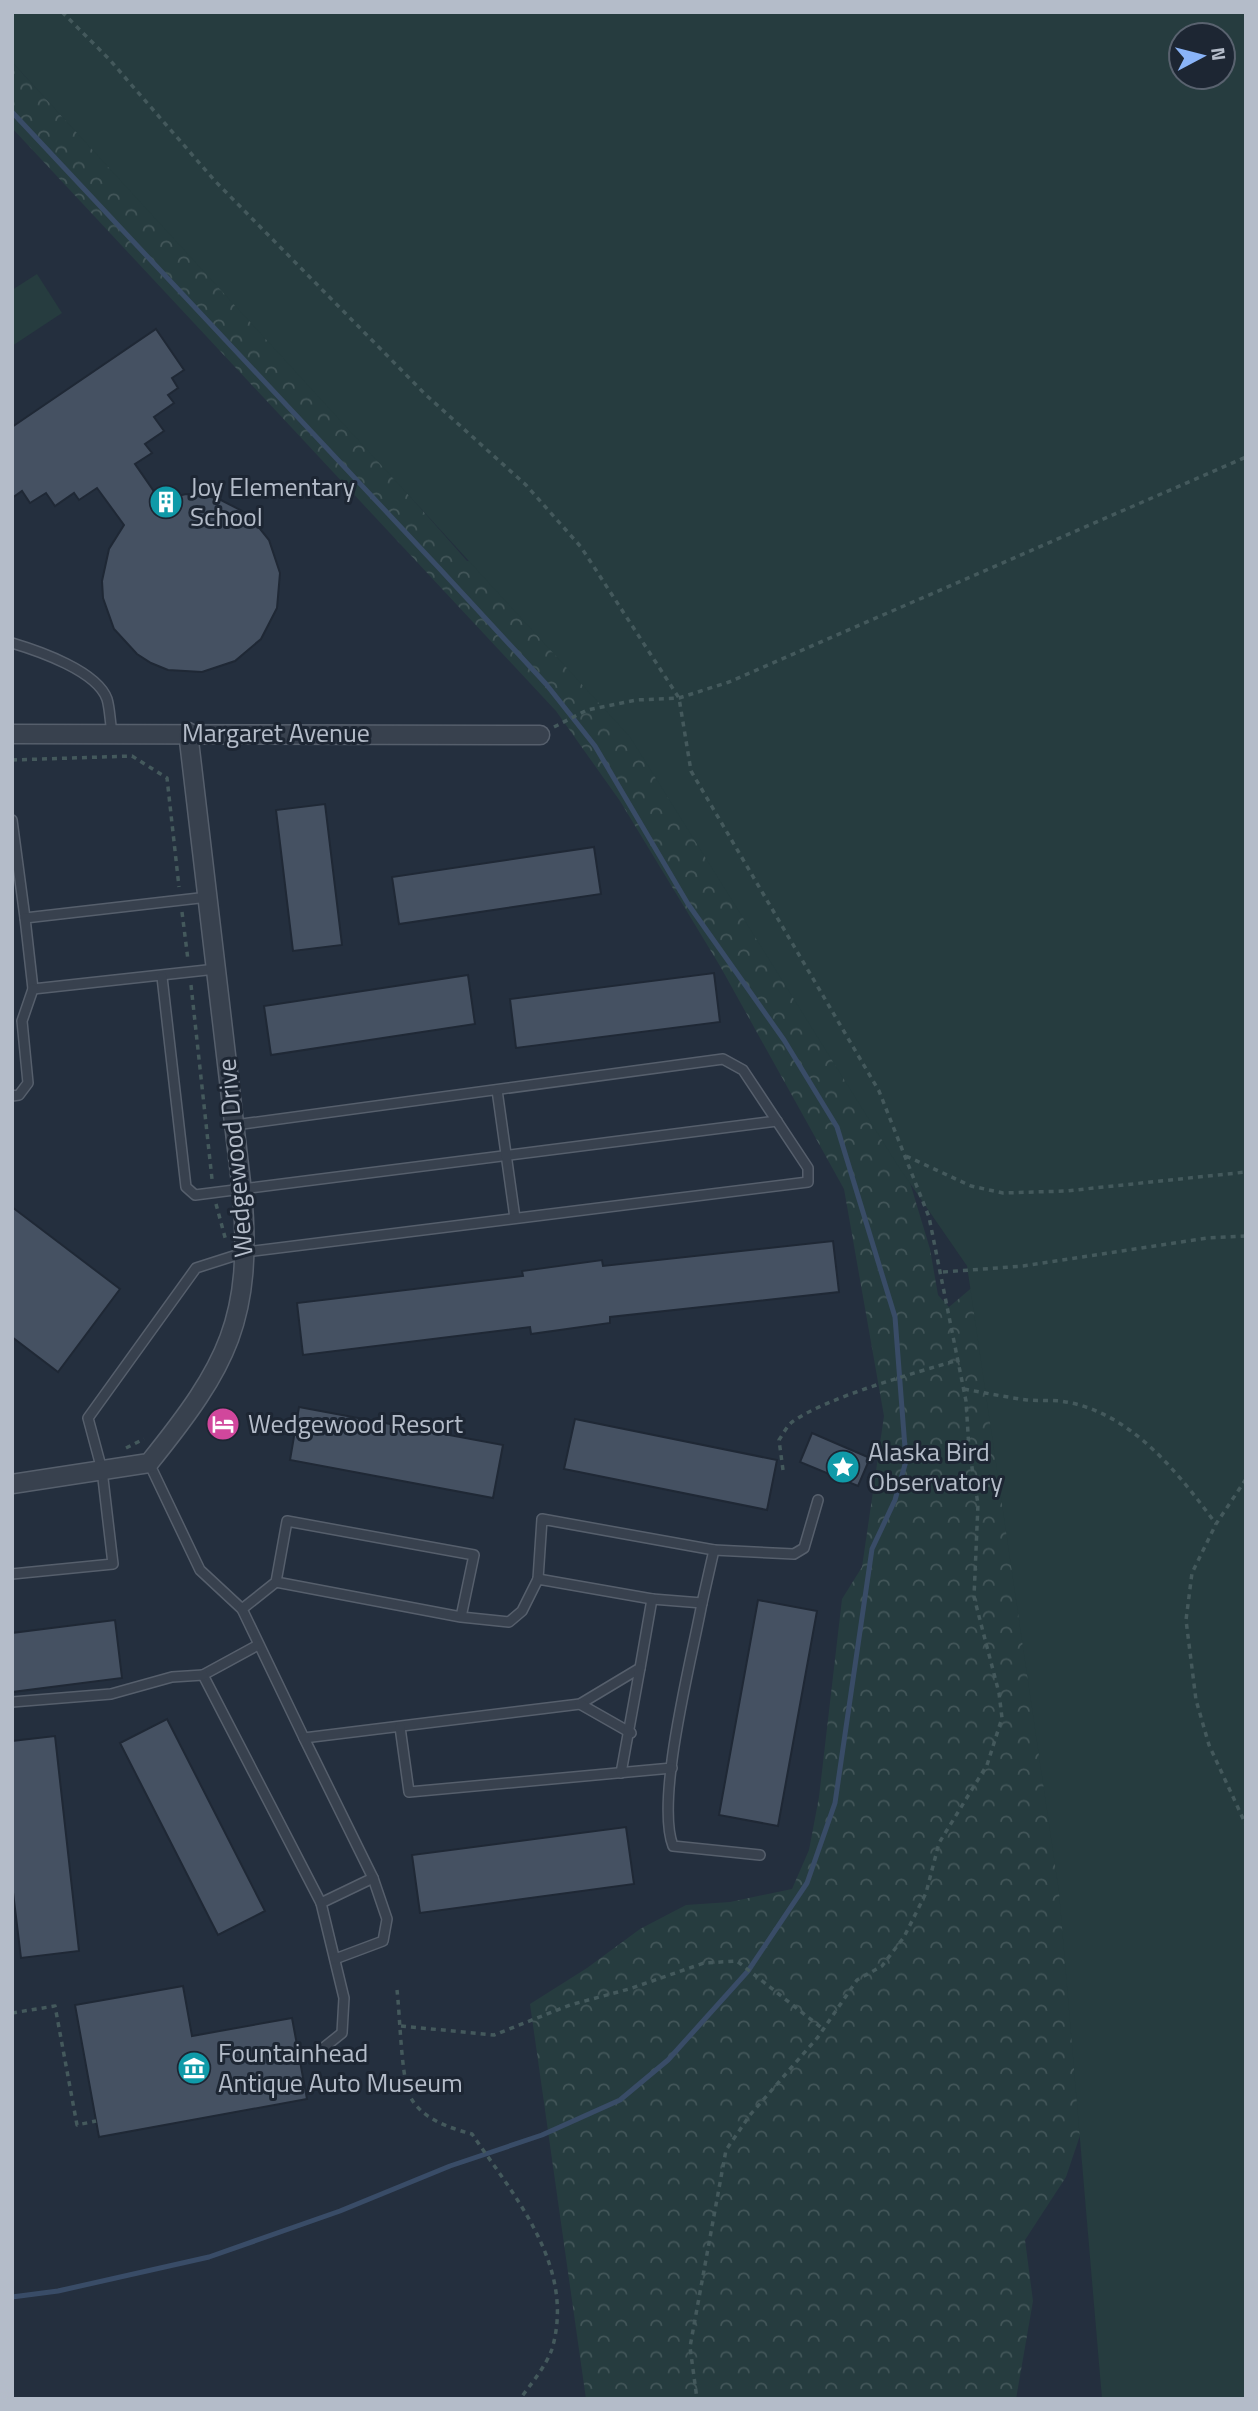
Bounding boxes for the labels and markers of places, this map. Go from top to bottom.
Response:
place label: Joy Elementary School [190,467,355,536]
building icon: Joy Elementary School [147,483,185,521]
place label: Wedgewood Resort [248,1404,463,1443]
hotel icon: Wedgewood Resort [204,1405,242,1443]
place label: Alaska Bird Observatory [868,1432,1003,1501]
place icon: Alaska Bird Observatory [824,1448,862,1486]
place label: Fountainhead Antique Auto Museum [218,2033,463,2102]
museum icon: Fountainhead Antique Auto Museum [175,2049,213,2087]

